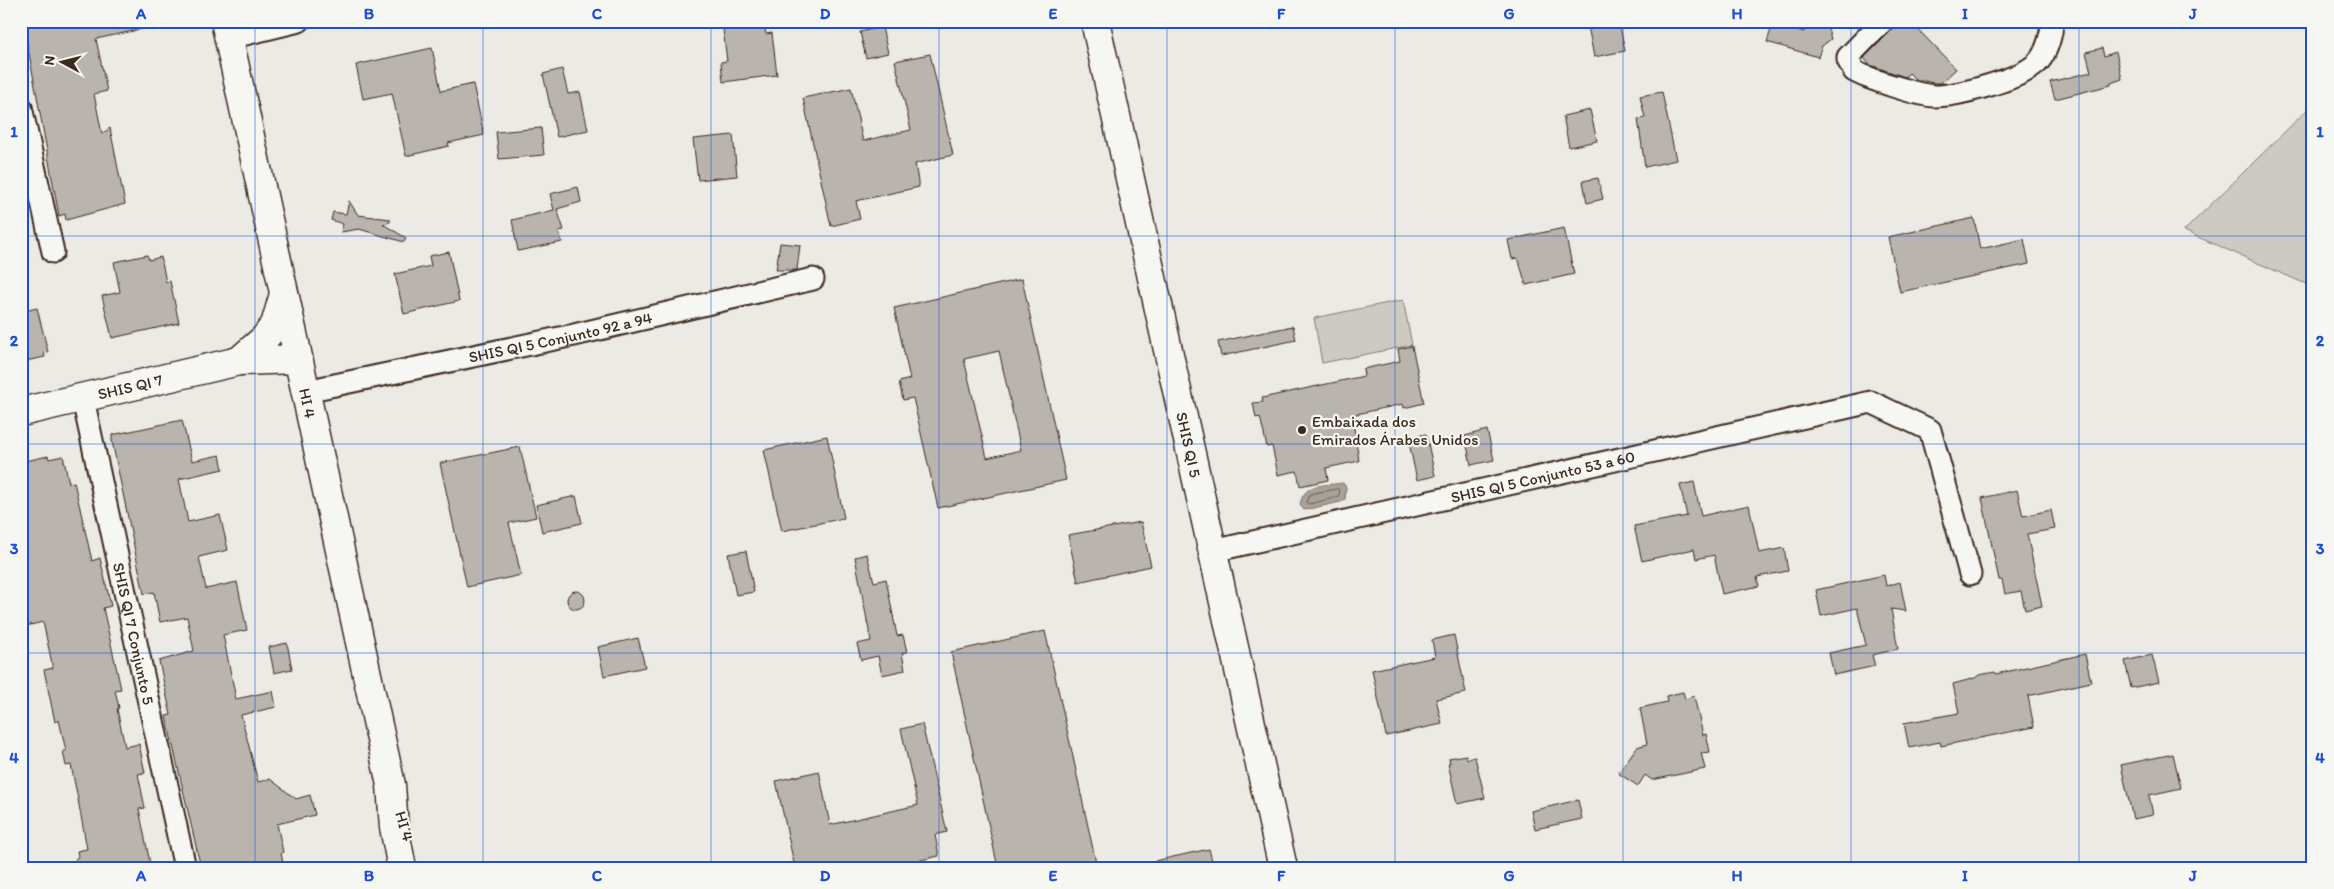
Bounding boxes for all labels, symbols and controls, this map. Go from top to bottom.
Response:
text: A [135,4,147,23]
text: B [364,4,375,23]
text: C [592,4,603,23]
text: D [820,4,831,23]
text: E [1049,4,1058,23]
text: F [1277,4,1286,23]
text: G [1503,4,1515,23]
text: H [1731,4,1743,23]
text: I [1962,4,1968,23]
text: J [2188,4,2197,23]
north arrow [38,38,88,88]
text: N [41,55,59,66]
text: 1 [10,122,18,141]
text: 1 [2316,122,2324,141]
street label: SHIS QI 5 Conjunto 92 a 94 [467,308,655,367]
text: 2 [10,331,19,350]
text: 2 [2316,331,2325,350]
street label: SHIS QI 7 [96,370,165,404]
street label: HI 4 [295,386,320,420]
street label: SHIS QI 5 [1172,410,1205,479]
place label: Embaixada dos Emirados Árabes Unidos [1312,412,1478,449]
marker: Embaixada dos Emirados Árabes Unidos [1296,424,1308,436]
street label: SHIS QI 5 Conjunto 53 a 60 [1449,447,1637,507]
text: 3 [10,539,19,558]
text: 3 [2316,539,2325,558]
street label: SHIS QI 7 Conjunto 5 [109,561,158,707]
text: 4 [9,748,19,767]
text: 4 [2315,748,2325,767]
street label: HI 4 [391,809,418,844]
text: A [135,866,147,885]
text: B [364,866,375,885]
text: C [592,866,603,885]
text: D [820,866,831,885]
text: E [1049,866,1058,885]
text: F [1277,866,1286,885]
text: G [1503,866,1515,885]
text: H [1731,866,1743,885]
text: I [1962,866,1968,885]
text: J [2188,866,2197,885]

